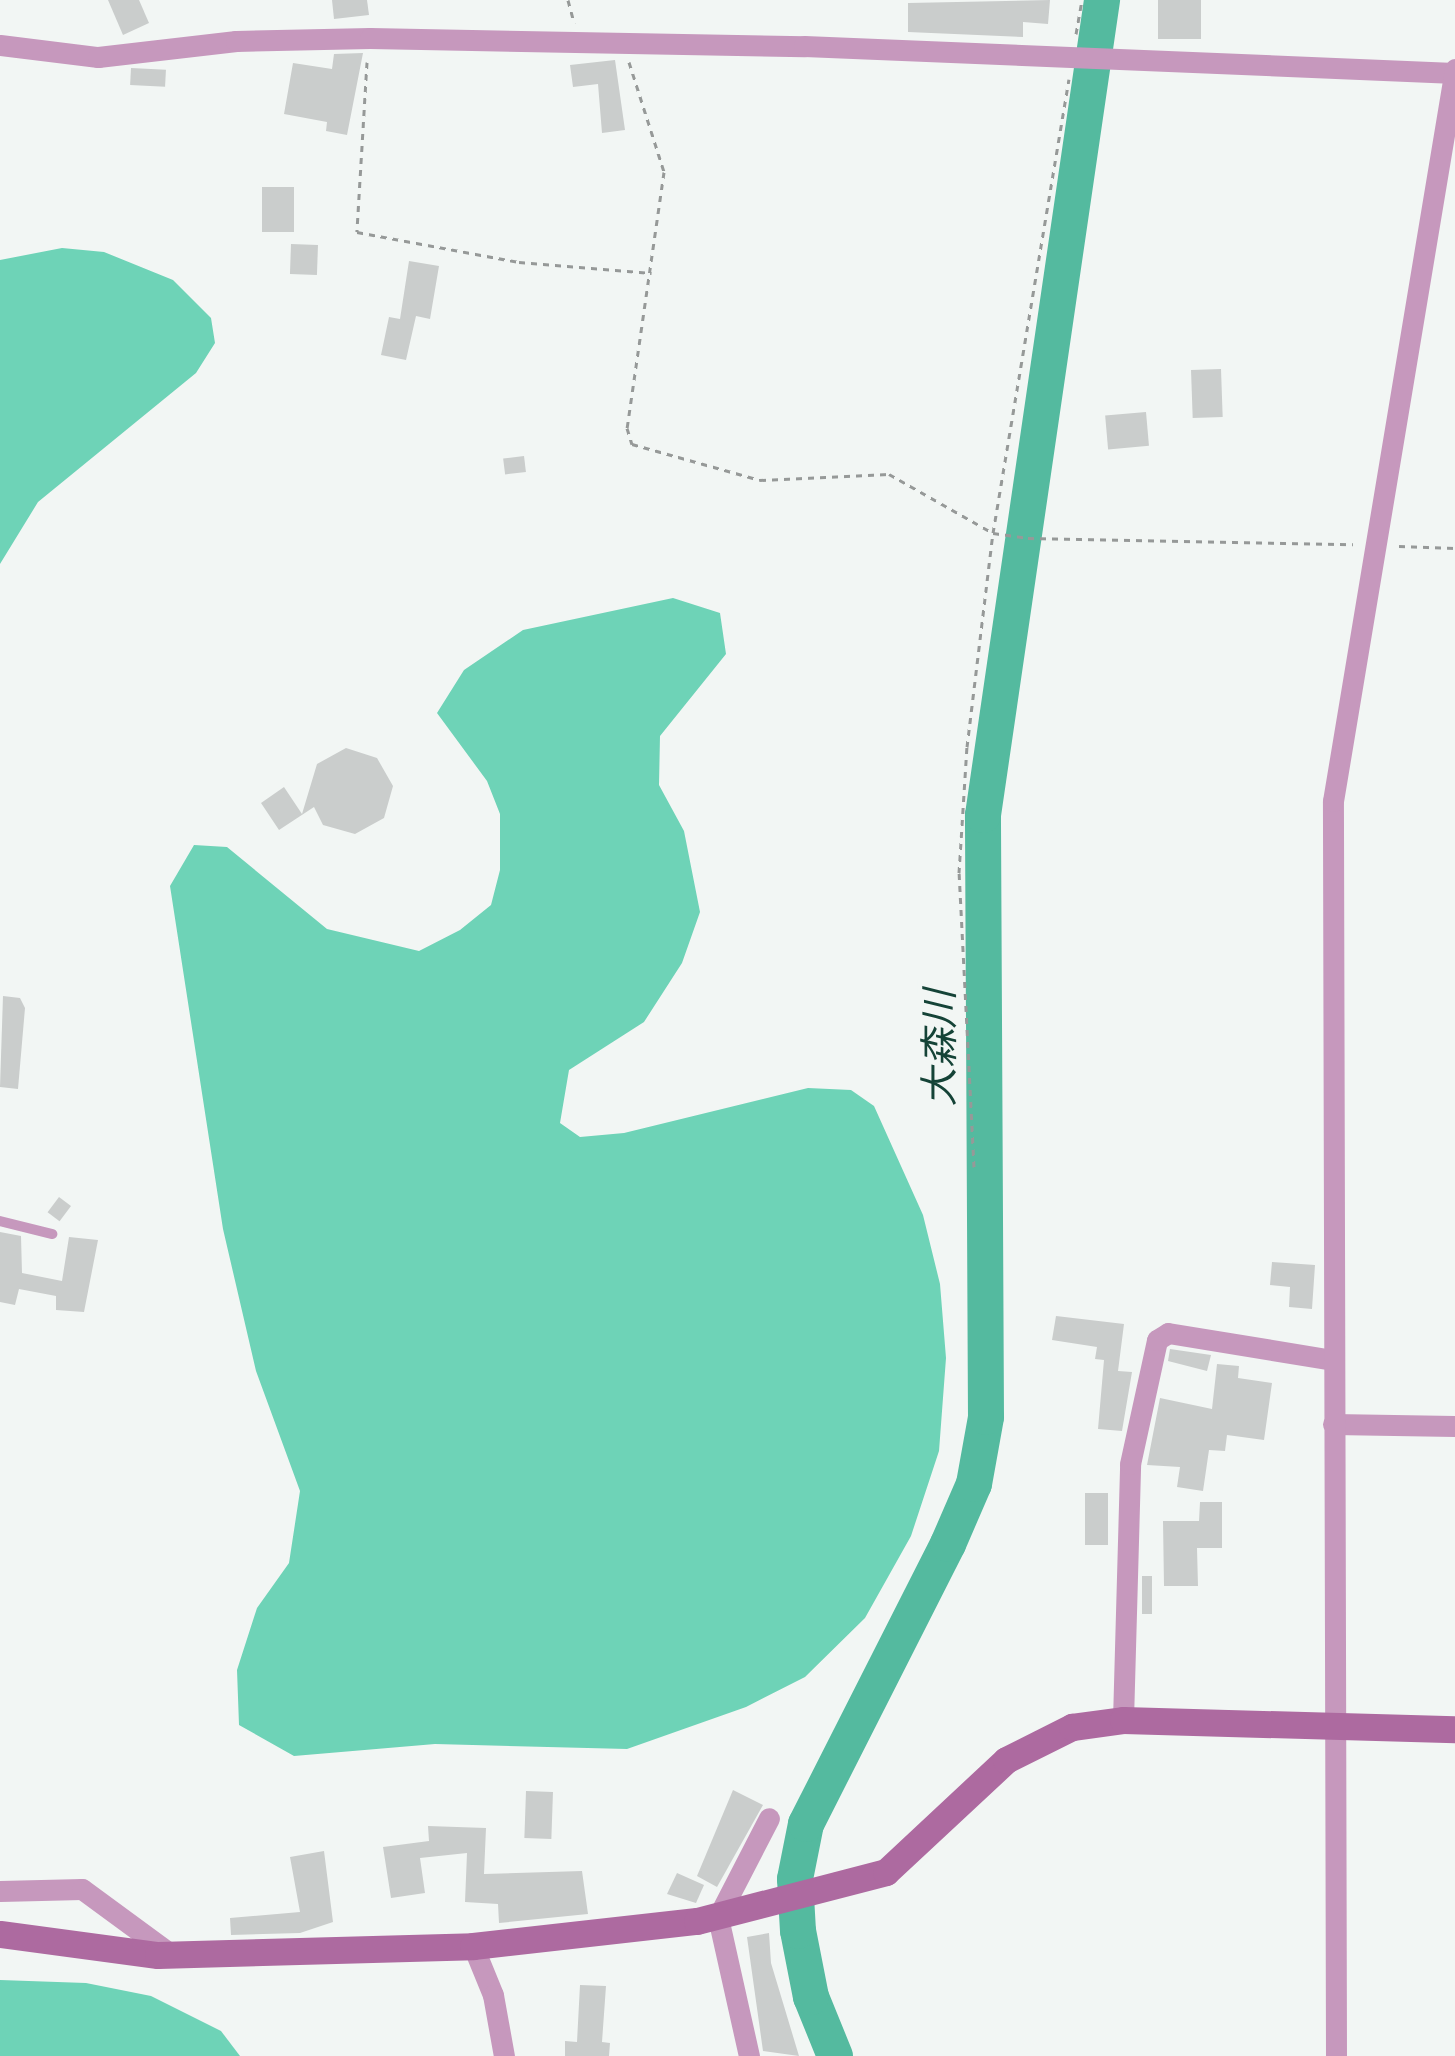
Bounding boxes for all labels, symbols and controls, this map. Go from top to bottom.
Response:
water label: 大森川 [919,990,965,1106]

